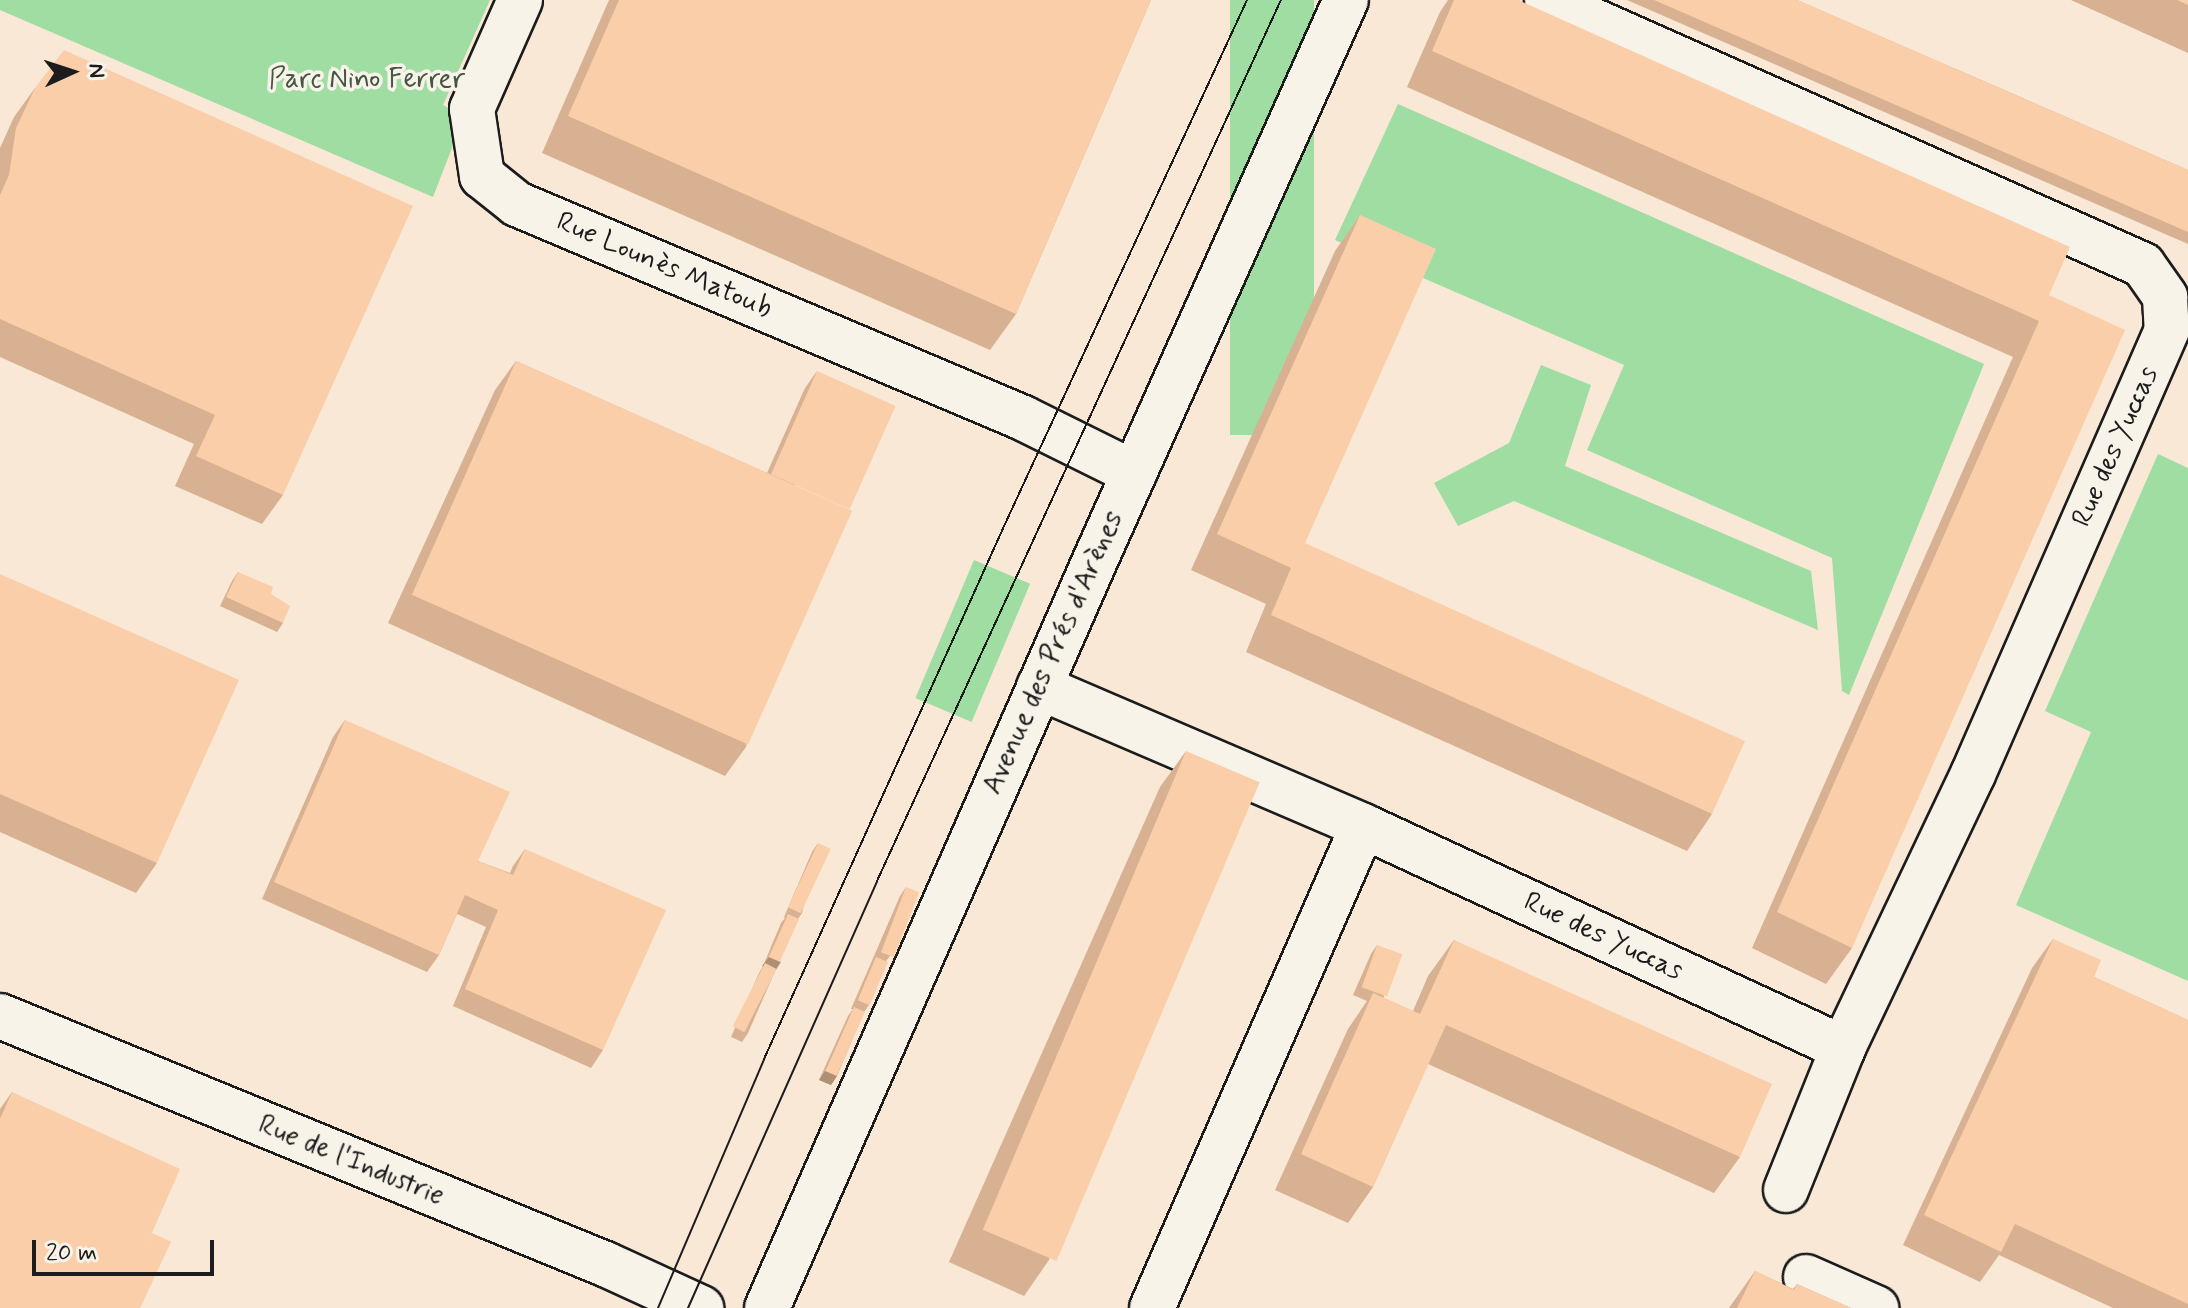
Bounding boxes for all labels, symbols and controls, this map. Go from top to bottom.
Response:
north arrow [32,32,112,112]
text: N [82,63,110,79]
park label: Parc Nino Ferrer [269,63,465,97]
street label: Rue Lounès Matoub [553,206,775,326]
street label: Rue des Yuccas [2065,360,2167,534]
street label: Avenue des Prés d'Arènes [977,507,1131,799]
street label: Rue des Yuccas [1517,885,1689,989]
street label: Rue de l'Industrie [253,1108,449,1214]
scale bar [36,1224,218,1274]
text: 20 m [46,1238,97,1269]

